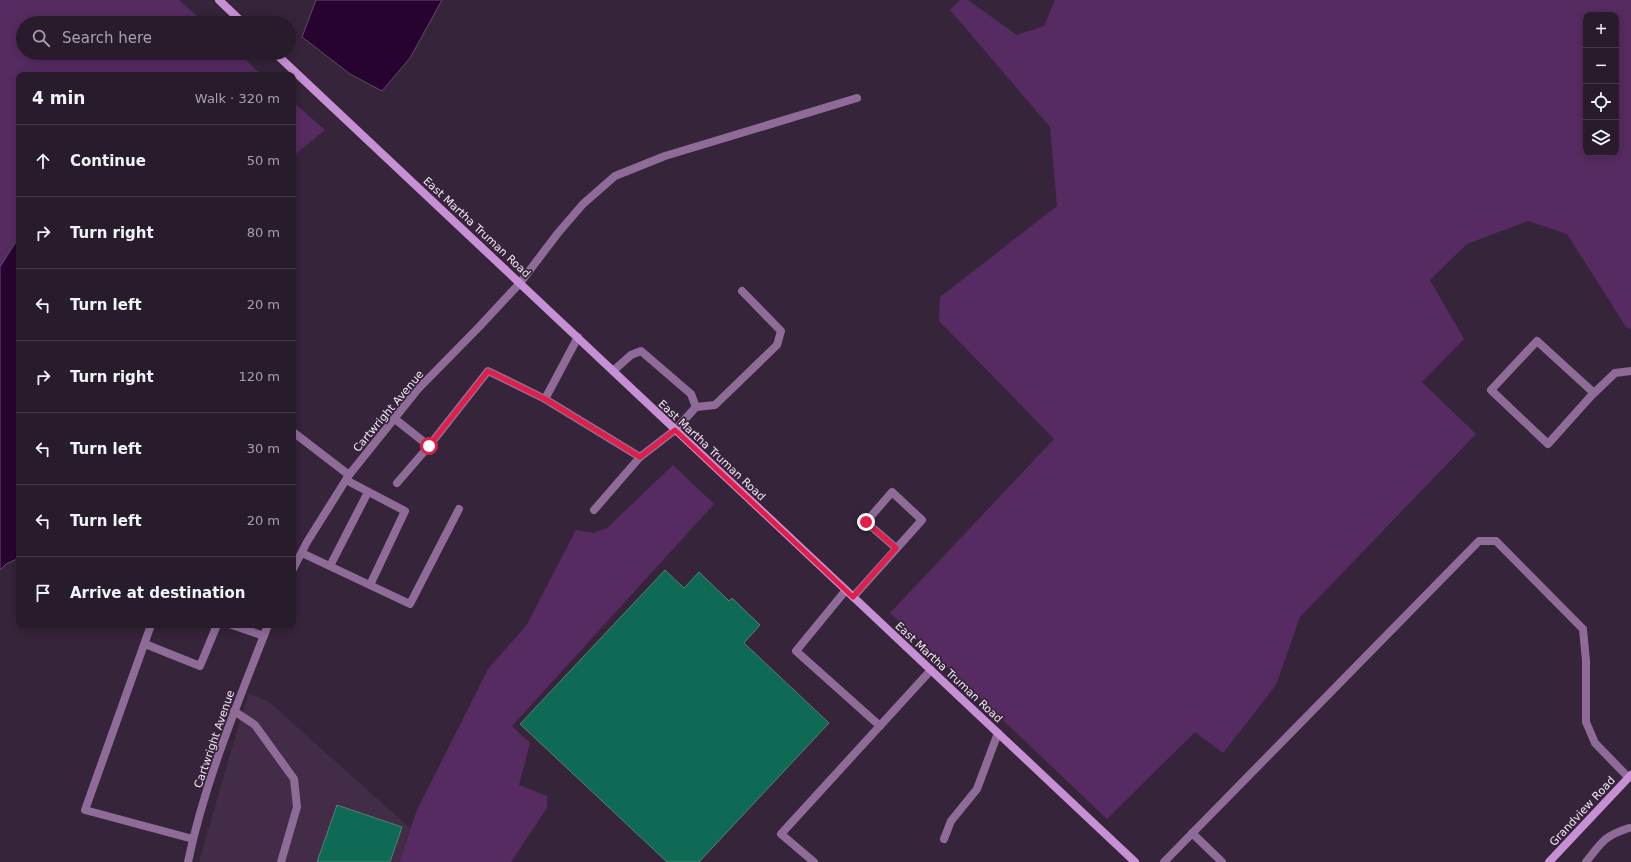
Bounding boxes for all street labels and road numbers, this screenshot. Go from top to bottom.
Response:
street label: East Martha Truman Road [420,174,533,280]
street label: Cartwright Avenue [350,368,426,455]
street label: East Martha Truman Road [655,397,768,503]
street label: East Martha Truman Road [892,619,1005,725]
street label: Cartwright Avenue [192,688,237,790]
street label: Grandview Road [1547,774,1618,849]

